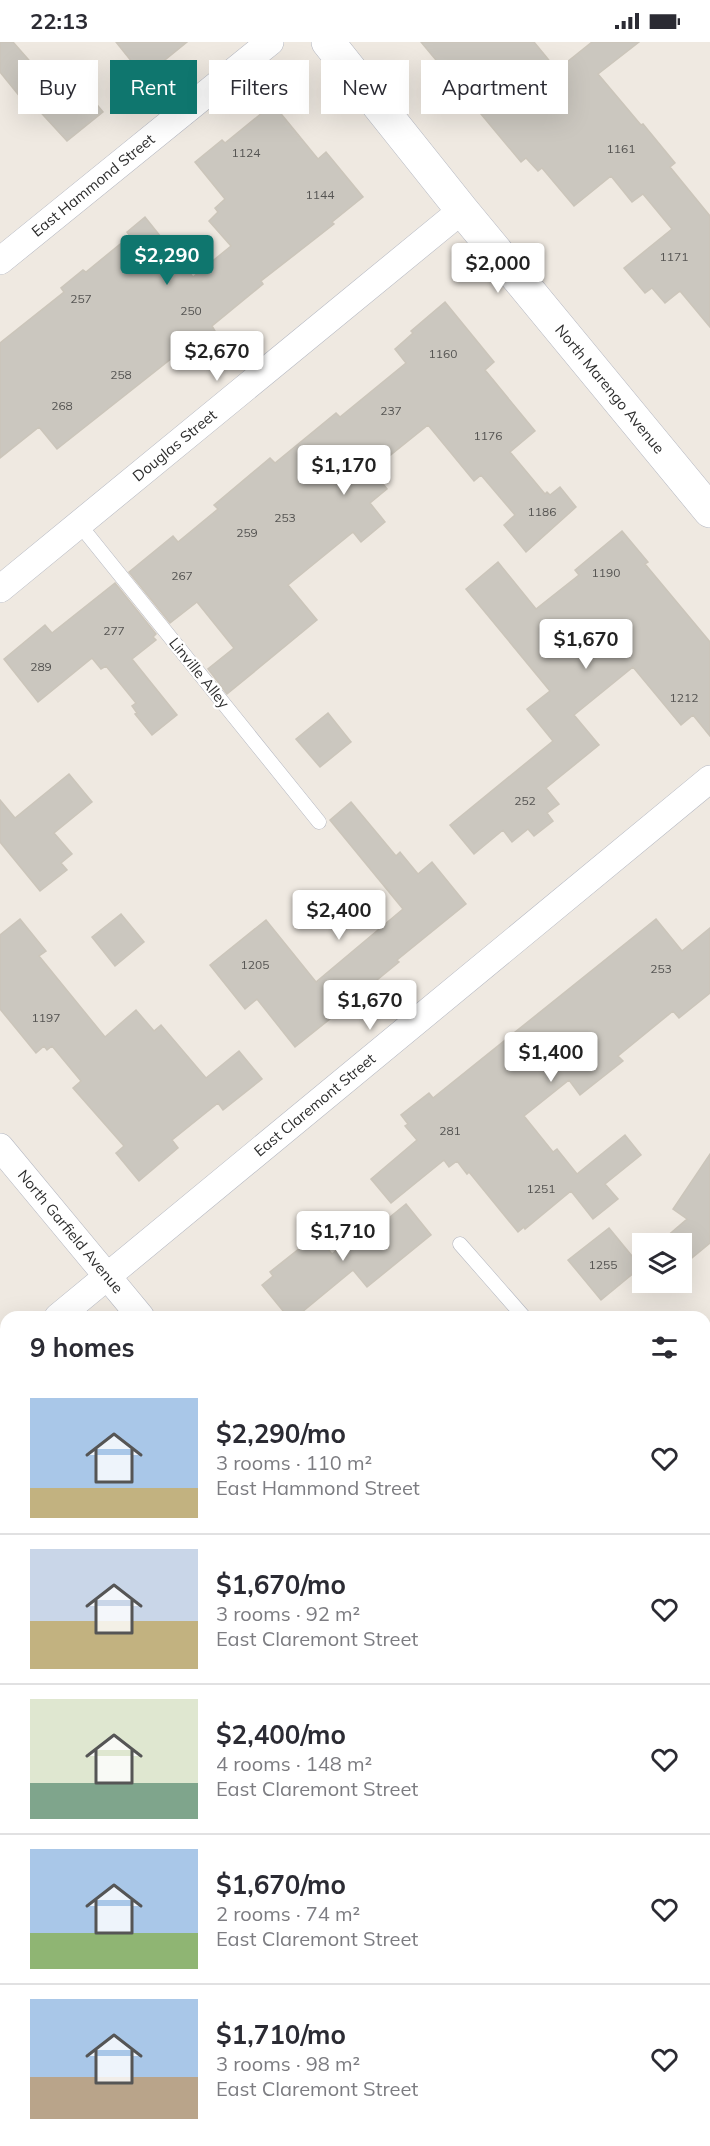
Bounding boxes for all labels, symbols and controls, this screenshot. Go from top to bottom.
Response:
text: 22:13 [30,7,88,35]
chip: Buy [18,60,98,114]
chip: Rent [110,60,197,114]
chip: Filters [209,60,309,114]
chip: New [321,60,409,114]
chip: Apartment [421,60,568,114]
street label: East Hammond Street [27,129,158,241]
house number: 1161 [607,141,635,156]
house number: 1124 [232,145,260,160]
house number: 1144 [306,187,334,202]
pin: $2,290 [118,235,216,286]
text: $2,290 [135,242,199,267]
pin: $2,000 [449,243,547,294]
house number: 1171 [660,249,688,264]
text: $2,000 [466,250,530,275]
house number: 257 [70,291,92,306]
house number: 250 [180,303,202,318]
street label: North Marengo Avenue [551,320,669,457]
pin: $2,670 [168,331,266,382]
text: $2,670 [185,338,249,363]
house number: 1160 [429,346,457,361]
house number: 258 [110,367,132,382]
house number: 268 [51,398,73,413]
house number: 237 [380,403,402,418]
street label: Douglas Street [129,405,220,485]
house number: 1176 [474,428,502,443]
pin: $1,170 [295,445,393,496]
text: $1,170 [312,452,376,477]
house number: 1186 [528,504,556,519]
house number: 253 [274,510,296,525]
house number: 259 [236,525,258,540]
house number: 1190 [592,565,620,580]
house number: 267 [171,568,193,583]
pin: $1,670 [537,619,635,670]
house number: 277 [103,623,125,638]
text: $1,670 [554,626,618,651]
street label: Linville Alley [165,634,234,712]
house number: 289 [30,659,52,674]
house number: 1212 [670,690,698,705]
house number: 252 [514,793,536,808]
pin: $2,400 [290,890,388,941]
text: $2,400 [307,897,371,922]
house number: 1205 [241,957,269,972]
house number: 253 [650,961,672,976]
pin: $1,670 [321,980,419,1031]
text: $1,670 [338,987,402,1012]
house number: 1197 [32,1010,60,1025]
pin: $1,400 [502,1032,600,1083]
text: $1,400 [519,1039,583,1064]
street label: East Claremont Street [250,1049,379,1160]
house number: 281 [439,1123,461,1138]
street label: North Garfield Avenue [14,1166,127,1297]
house number: 1251 [527,1181,555,1196]
pin: $1,710 [294,1211,392,1262]
text: $1,710 [311,1218,375,1243]
map controls [632,1233,692,1293]
button: layers [632,1233,692,1293]
house number: 1255 [589,1257,617,1272]
text: 9 homes [30,1331,134,1364]
icon: filters [648,1331,681,1364]
text: $2,290/mo [216,1417,346,1450]
icon: home [78,1422,150,1494]
icon: heart [648,1442,681,1475]
text: 3 rooms · 110 m² [216,1450,372,1475]
text: East Hammond Street [216,1475,420,1500]
text: $1,670/mo [216,1568,346,1601]
icon: home [78,1573,150,1645]
icon: heart [648,1593,681,1626]
text: 3 rooms · 92 m² [216,1601,360,1626]
text: East Claremont Street [216,1626,418,1651]
text: $2,400/mo [216,1718,346,1751]
icon: home [78,1723,150,1795]
icon: heart [648,1743,681,1776]
text: 4 rooms · 148 m² [216,1751,372,1776]
text: East Claremont Street [216,1776,418,1801]
text: $1,670/mo [216,1868,346,1901]
icon: home [78,1873,150,1945]
icon: heart [648,1893,681,1926]
text: 2 rooms · 74 m² [216,1901,360,1926]
text: East Claremont Street [216,1926,418,1951]
text: $1,710/mo [216,2018,346,2051]
icon: home [78,2023,150,2095]
icon: heart [648,2043,681,2076]
text: 3 rooms · 98 m² [216,2051,360,2076]
text: East Claremont Street [216,2076,418,2101]

